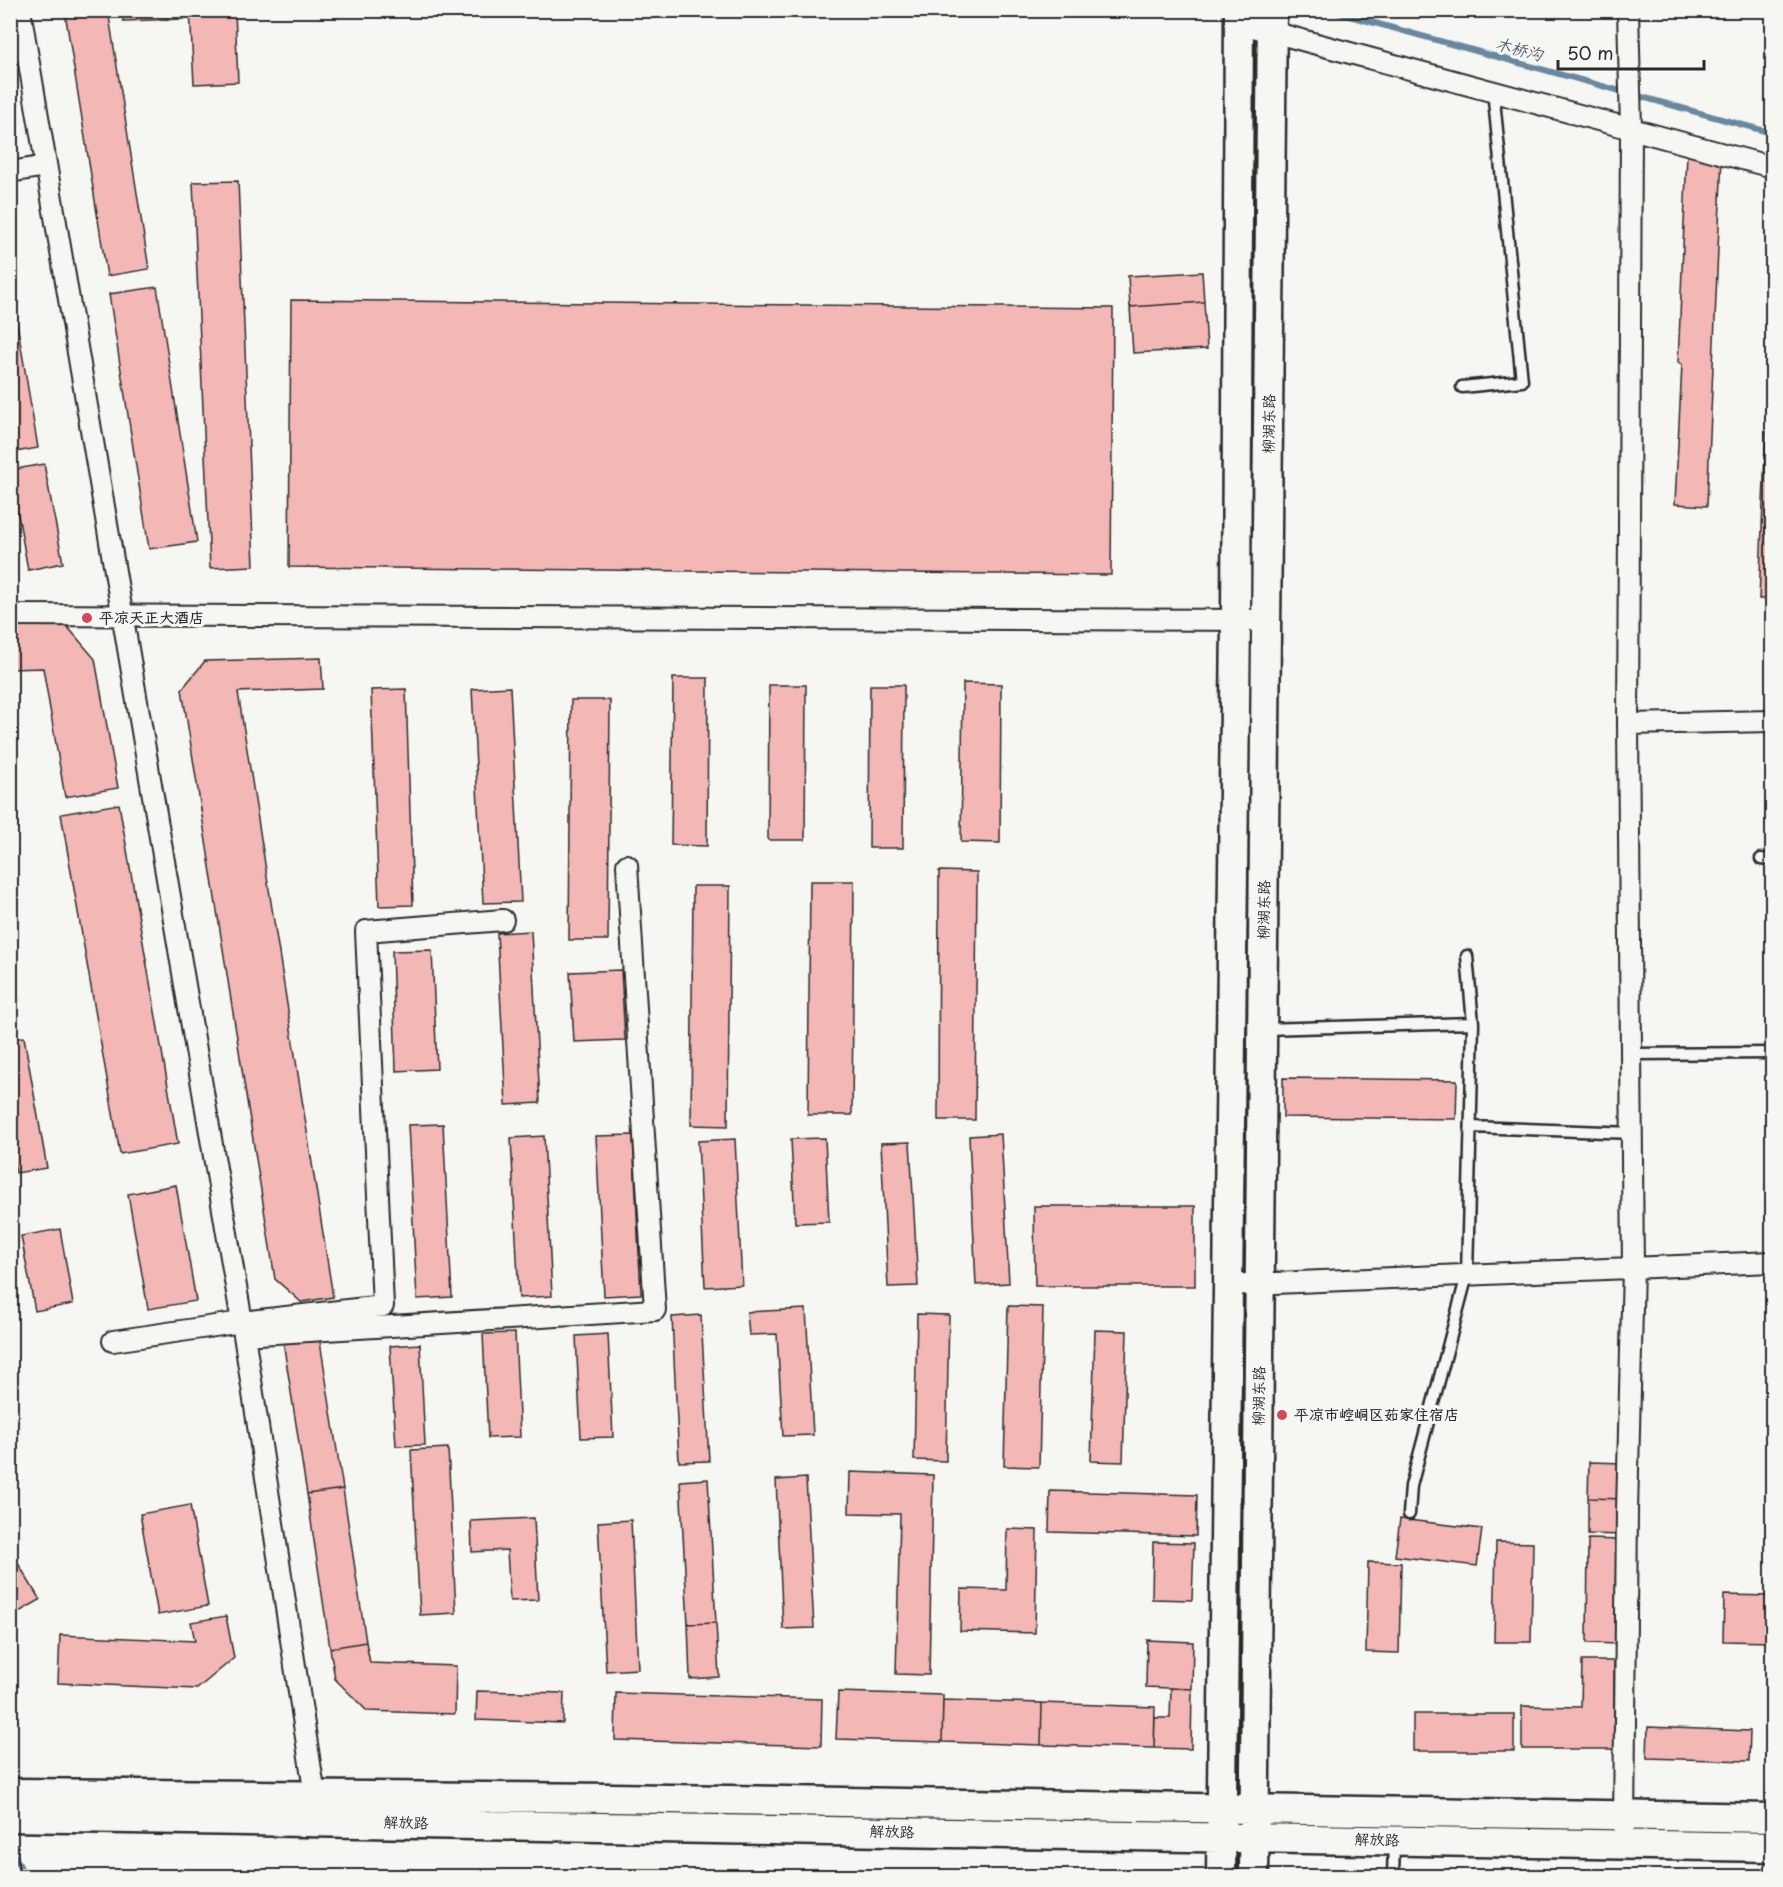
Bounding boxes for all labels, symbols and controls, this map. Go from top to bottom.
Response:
water label: 木桥沟 [1493,30,1547,66]
scale bar [1558,33,1704,71]
text: 50 m [1567,39,1614,66]
street label: 柳湖东路 [1255,394,1280,454]
place label: 平凉天正大酒店 [99,605,204,628]
marker: 平凉天正大酒店 [80,611,94,625]
street label: 柳湖东路 [1250,880,1275,940]
street label: 柳湖东路 [1245,1366,1270,1426]
place label: 平凉市崆峒区茹家住宿店 [1294,1402,1459,1425]
marker: 平凉市崆峒区茹家住宿店 [1275,1408,1289,1422]
street label: 解放路 [383,1810,429,1833]
street label: 解放路 [869,1819,915,1842]
street label: 解放路 [1354,1827,1400,1850]

